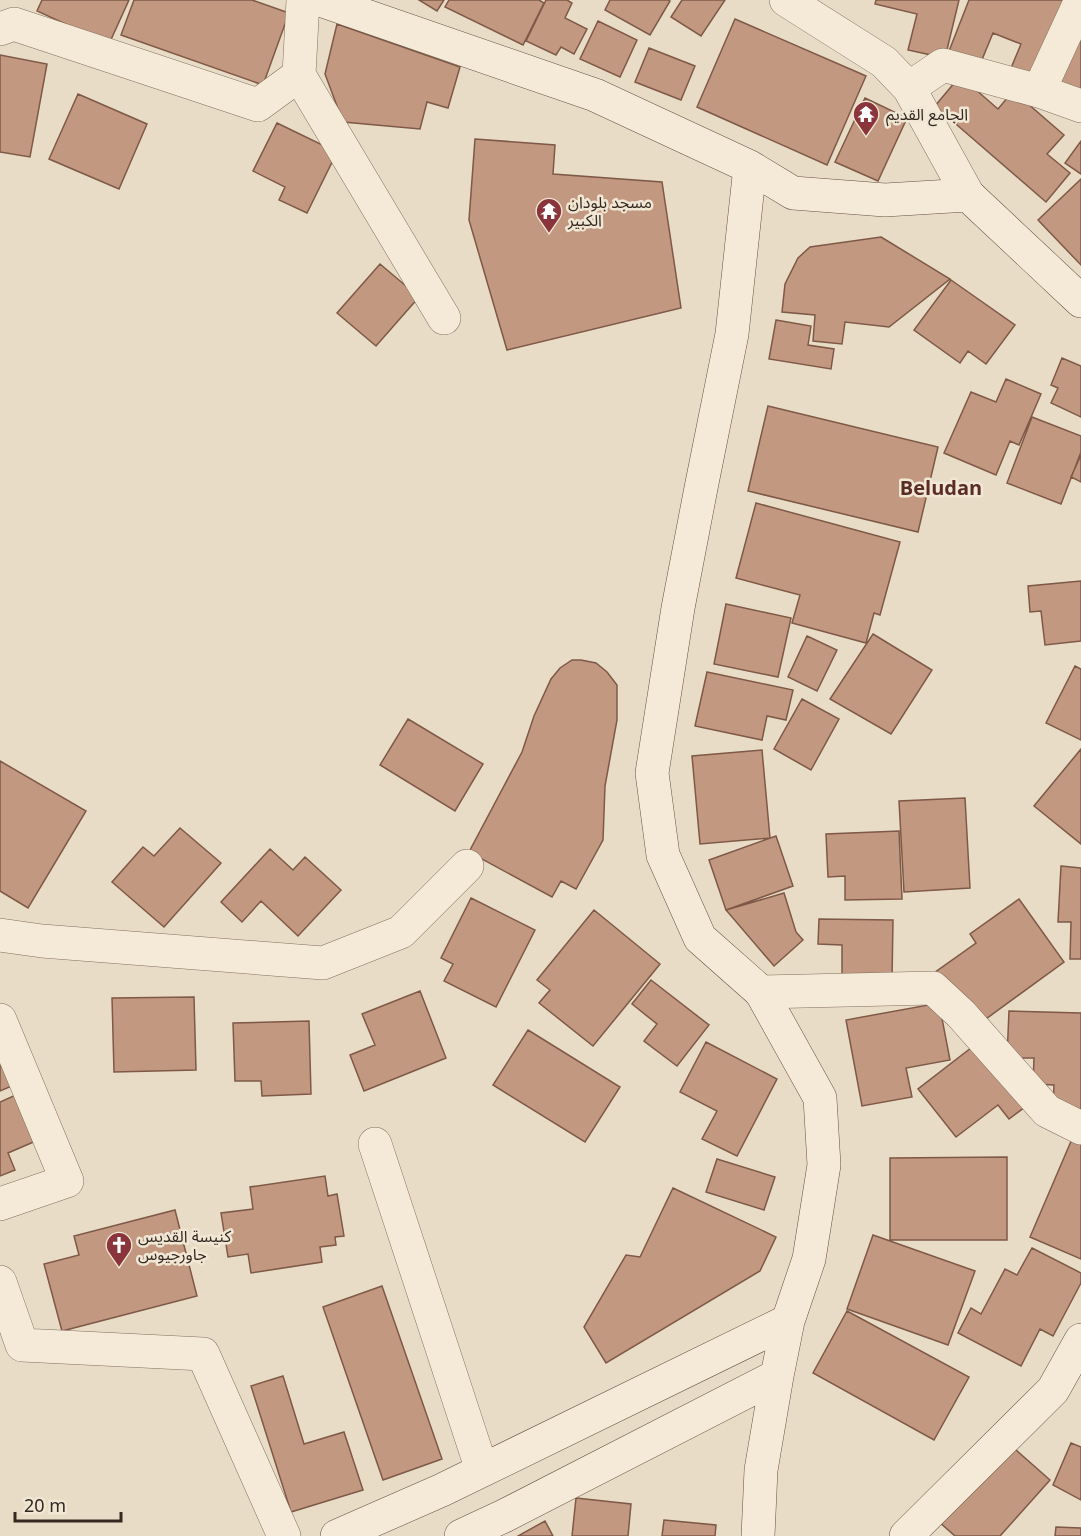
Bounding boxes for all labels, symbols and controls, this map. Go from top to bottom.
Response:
place label: الجامع القديم [886,98,968,132]
temple icon: الجامع القديم [851,99,881,137]
place label: مسجد بلودان الكبير [567,186,652,238]
temple icon: مسجد بلودان الكبير [534,196,564,234]
district label: Beludan [900,468,982,510]
place label: كنيسة القديس جاورجيوس [138,1220,231,1272]
church icon: كنيسة القديس جاورجيوس [104,1230,134,1268]
scale bar [15,1485,122,1523]
text: 20 m [24,1487,66,1525]

